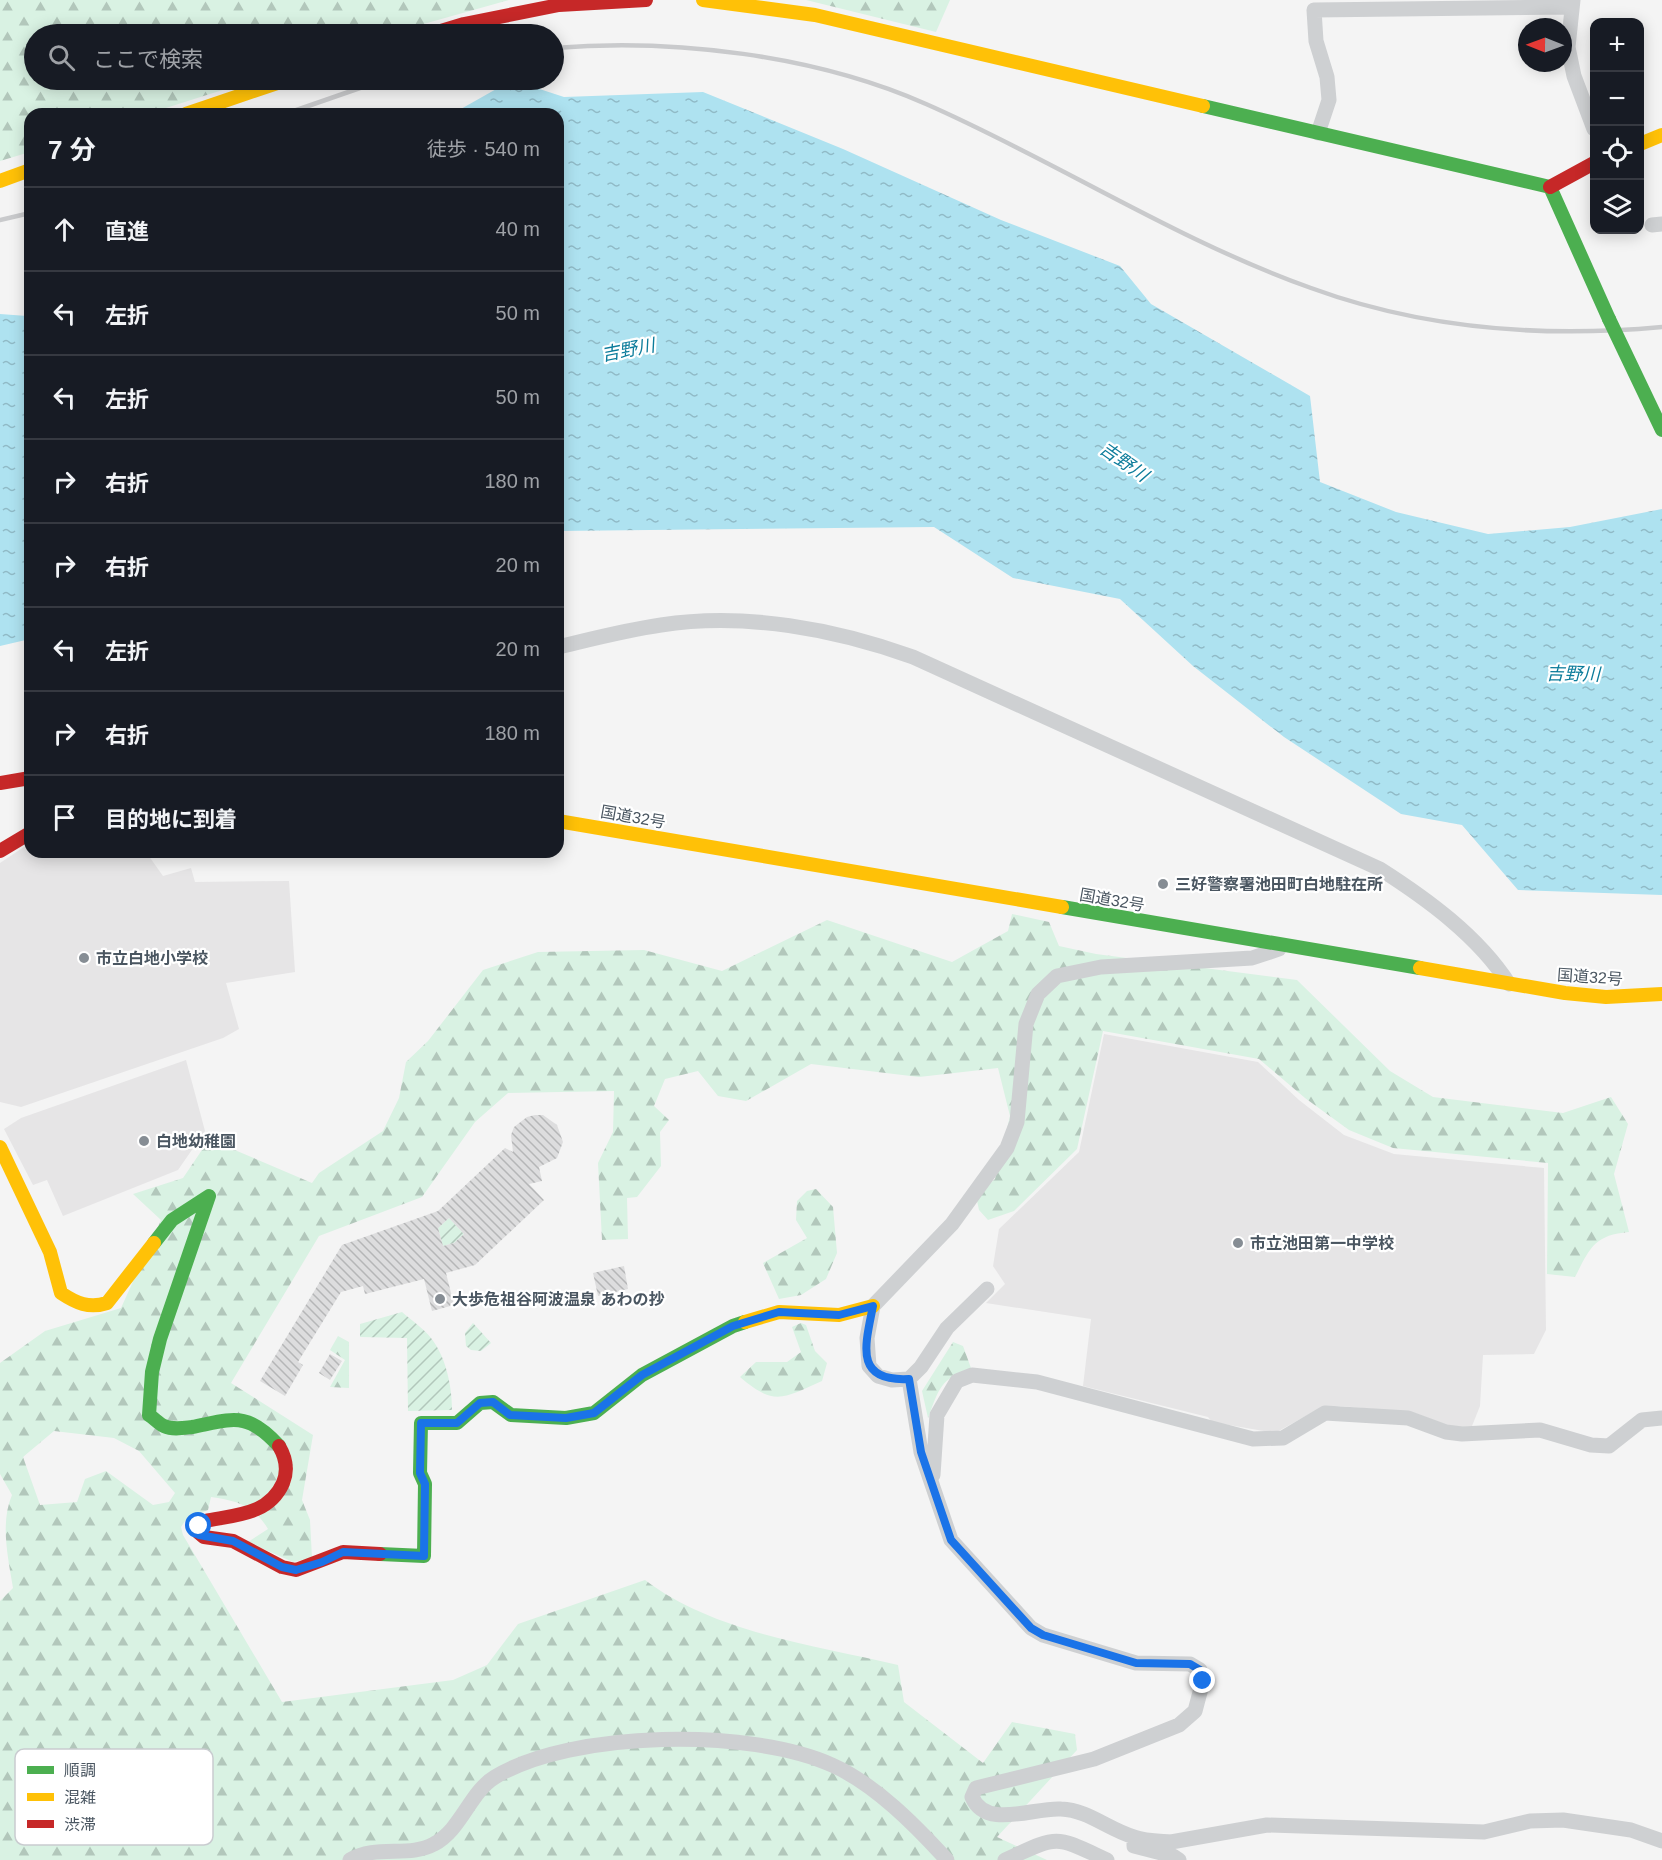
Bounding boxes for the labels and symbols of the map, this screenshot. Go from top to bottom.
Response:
north arrow [1518,18,1572,72]
water label: 吉野川 [600,335,658,365]
water label: 吉野川 [1096,438,1153,487]
water label: 吉野川 [1546,664,1602,685]
street label: 国道32号 [599,803,667,831]
place label: 三好警察署池田町白地駐在所 [1175,876,1383,893]
marker: 三好警察署池田町白地駐在所 [1156,877,1170,891]
street label: 国道32号 [1078,886,1146,914]
place label: 市立白地小学校 [96,950,208,967]
marker: 市立白地小学校 [77,951,91,965]
street label: 国道32号 [1557,966,1623,988]
place label: 白地幼稚園 [156,1133,236,1150]
marker: 白地幼稚園 [137,1134,151,1148]
place label: 市立池田第一中学校 [1250,1235,1394,1252]
marker: 市立池田第一中学校 [1231,1236,1245,1250]
place label: 大歩危祖谷阿波温泉 あわの抄 [452,1290,664,1308]
marker: 大歩危祖谷阿波温泉 あわの抄 [433,1292,447,1306]
route start [185,1512,211,1538]
route end [1189,1667,1215,1693]
legend [15,1749,213,1845]
text: 順調 [64,1762,96,1779]
text: 混雑 [64,1789,96,1806]
text: 渋滞 [64,1816,96,1833]

